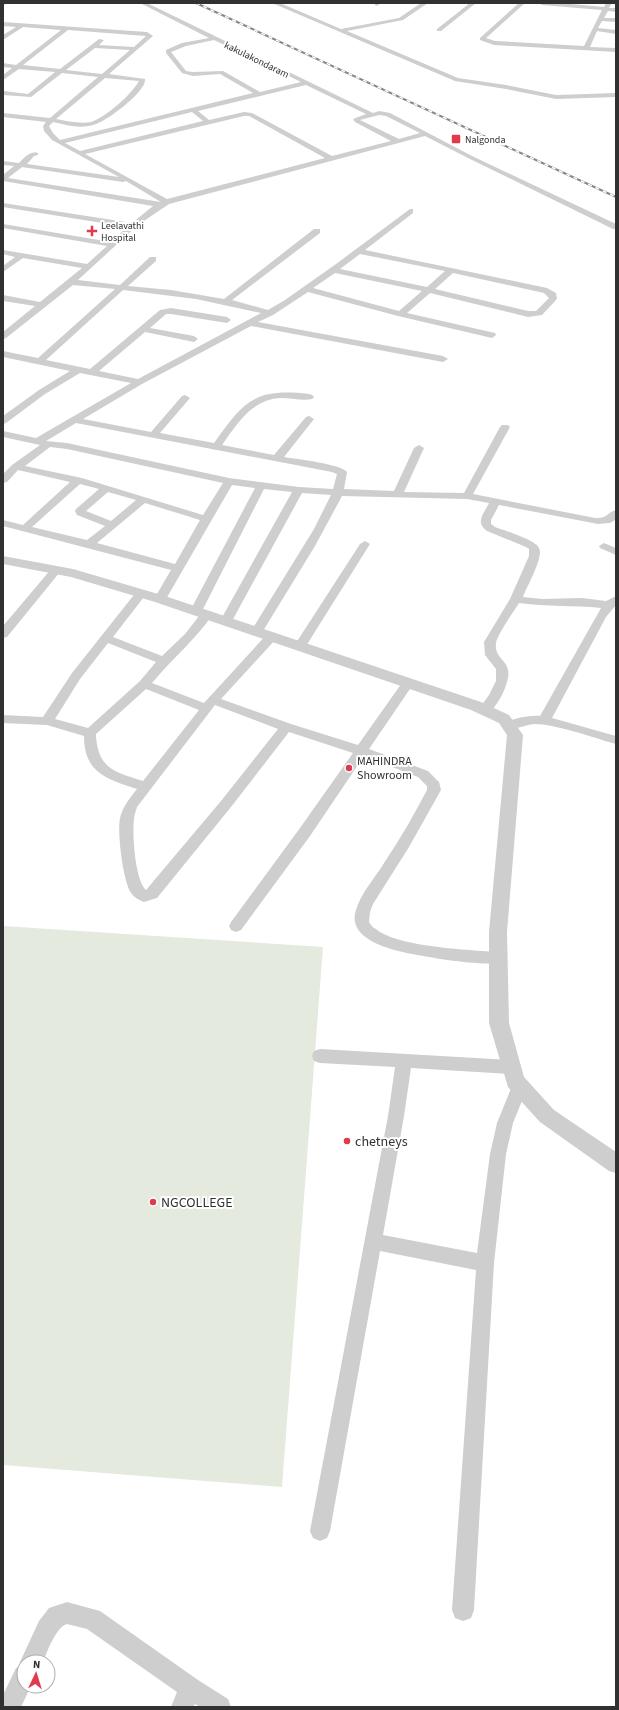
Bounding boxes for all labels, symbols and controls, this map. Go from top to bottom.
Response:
street label: kakulakondaram [222,38,291,82]
marker: Nalgonda [450,133,462,145]
place label: Nalgonda [465,133,505,147]
place label: Leelavathi Hospital [101,219,144,245]
marker: Leelavathi Hospital [86,225,98,237]
place label: MAHINDRA Showroom [357,753,412,784]
marker: MAHINDRA Showroom [344,763,354,773]
place label: chetneys [355,1132,408,1152]
marker: chetneys [342,1136,352,1146]
place label: NGCOLLEGE [161,1193,233,1213]
marker: NGCOLLEGE [148,1197,158,1207]
north arrow [16,1654,56,1694]
text: N [32,1657,41,1672]

